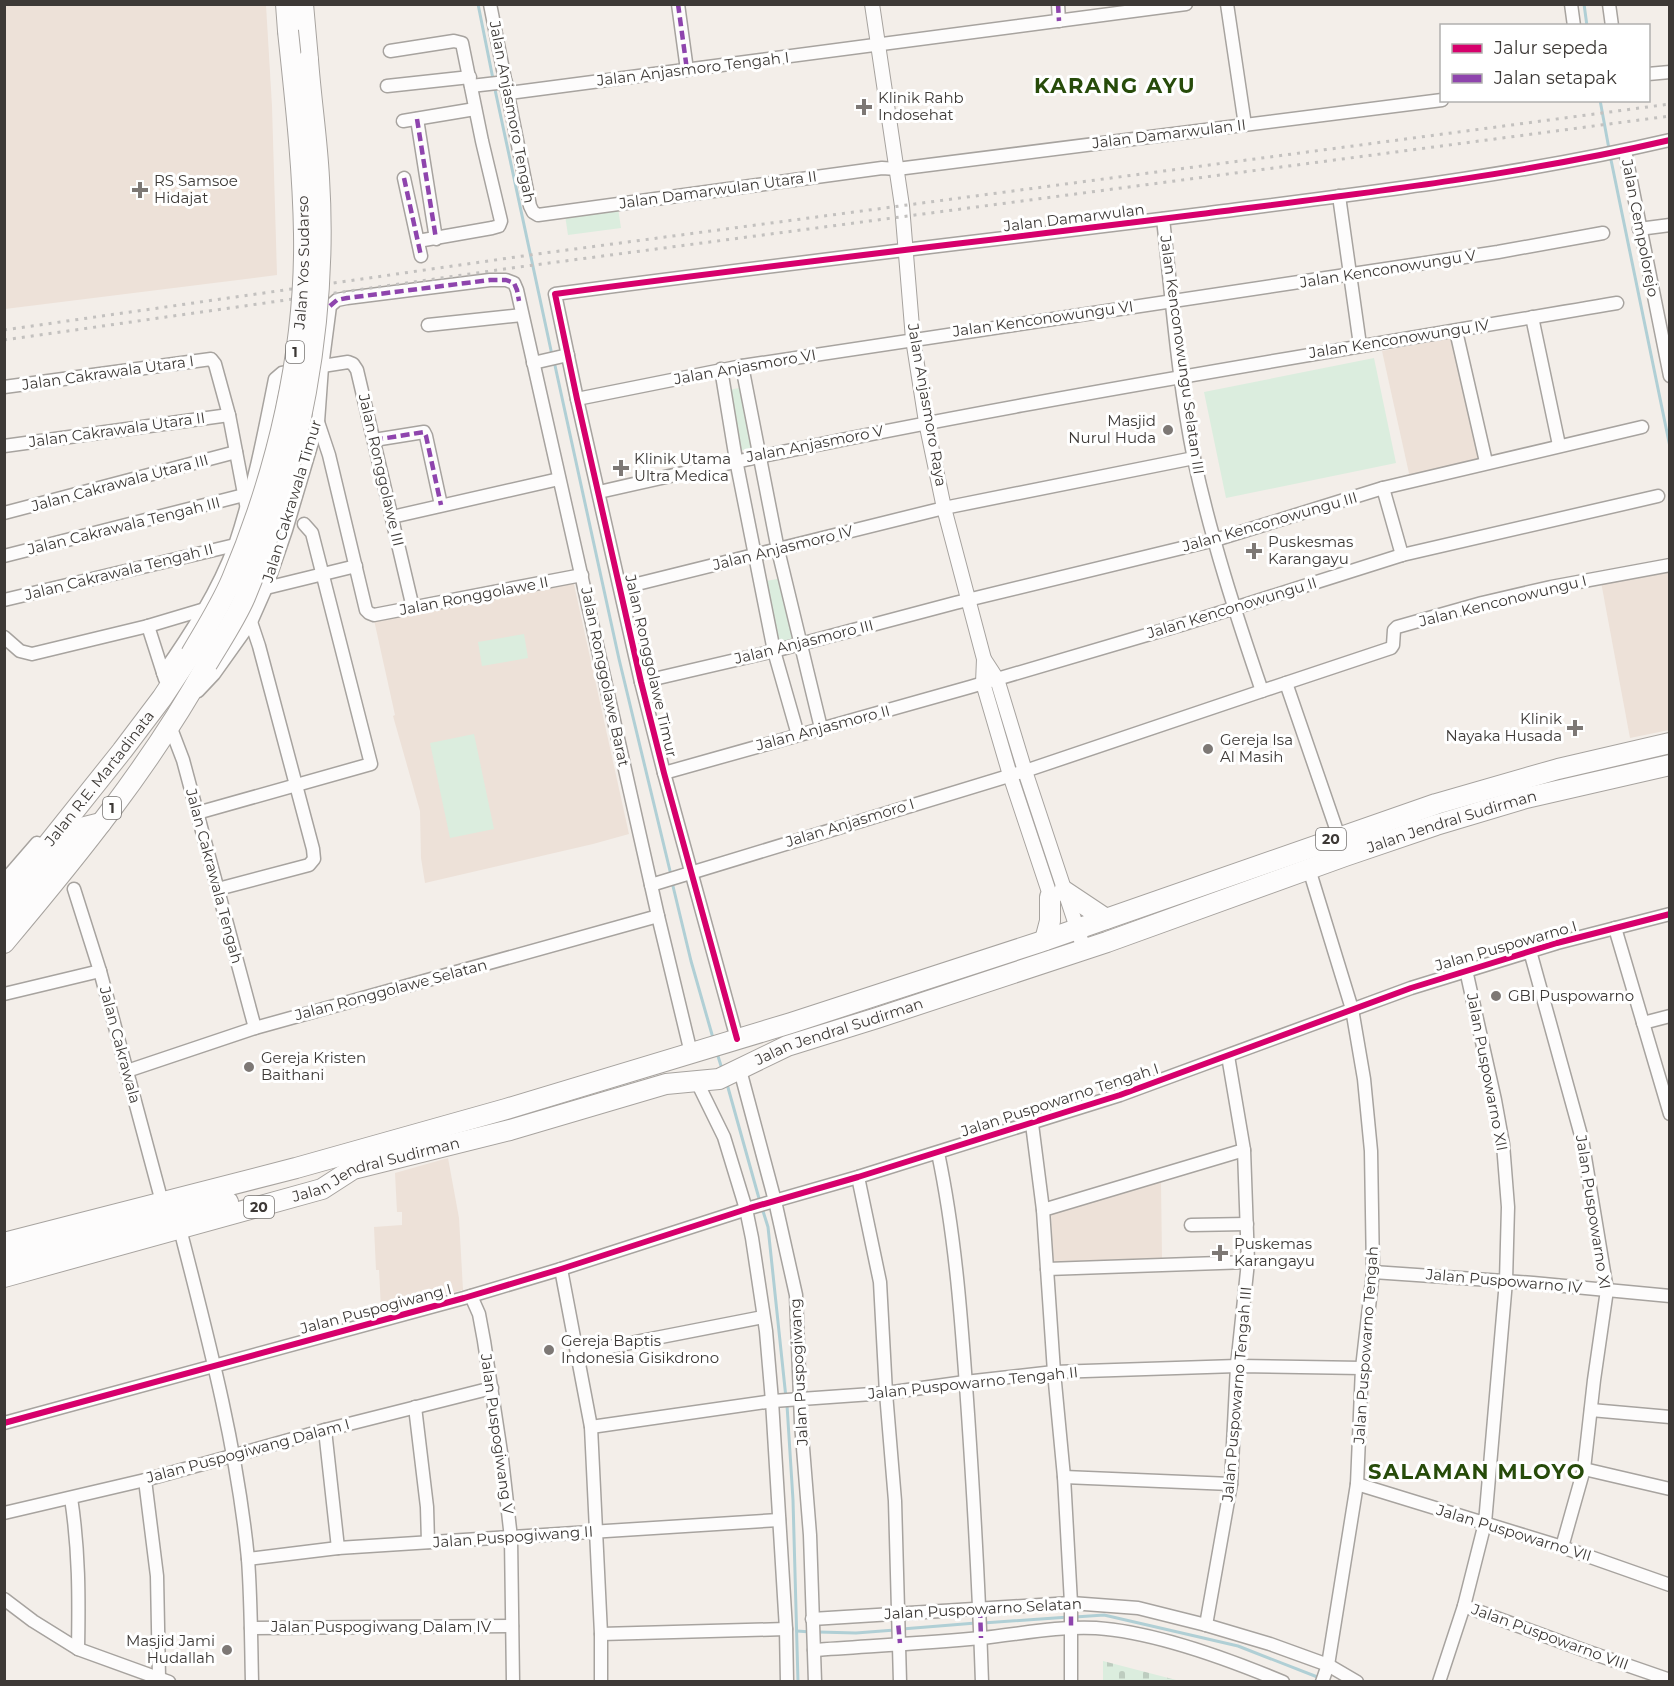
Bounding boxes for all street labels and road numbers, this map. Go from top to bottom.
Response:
street label: Jalan Anjasmoro Tengah [485,18,539,205]
street label: Jalan Anjasmoro Tengah I [595,47,790,90]
street label: Jalan Damarwulan II [1090,115,1247,152]
street label: Jalan Cempolorejo [1618,156,1663,298]
street label: Jalan Damarwulan Utara II [617,166,818,213]
street label: Jalan Yos Sudarso [289,195,313,331]
street label: Jalan Damarwulan [1001,199,1145,236]
street label: Jalan Kenconowungu Selatan III [1156,233,1209,476]
street label: Jalan Kenconowungu V [1298,245,1478,292]
street label: Jalan Kenconowungu VI [950,296,1135,341]
street label: Jalan Kenconowungu IV [1306,315,1491,362]
street label: Jalan Anjasmoro Raya [904,321,951,488]
road number: 1 [286,341,304,363]
street label: Jalan Anjasmoro VI [671,345,817,389]
street label: Jalan Cakrawala Utara I [20,351,195,394]
street label: Jalan Ronggolawe III [354,391,408,548]
street label: Jalan Cakrawala Utara II [26,408,206,451]
street label: Jalan Cakrawala Timur [257,417,325,585]
street label: Jalan Anjasmoro V [744,421,886,466]
street label: Jalan Cakrawala Utara III [28,450,210,516]
street label: Jalan Kenconowungu III [1179,487,1360,556]
street label: Jalan Cakrawala Tengah III [25,492,222,559]
street label: Jalan Anjasmoro IV [710,521,855,574]
street label: Jalan Cakrawala Tengah II [22,539,215,604]
street label: Jalan Kenconowungu I [1416,570,1589,631]
street label: Jalan Ronggolawe II [397,572,550,619]
street label: Jalan Ronggolawe Timur [621,572,682,759]
street label: Jalan Kenconowungu II [1144,573,1319,643]
street label: Jalan Ronggolawe Barat [577,585,634,768]
street label: Jalan Anjasmoro III [731,615,875,668]
street label: Jalan Anjasmoro II [753,700,892,755]
street label: Jalan R.E. Martadinata [40,707,158,850]
street label: Jalan Cakrawala Tengah [182,785,247,965]
street label: Jalan Jendral Sudirman [1363,786,1538,857]
street label: Jalan Anjasmoro I [782,794,916,851]
road number: 1 [103,797,121,819]
road number: 20 [1316,828,1346,850]
street label: Jalan Puspowarno I [1432,916,1579,975]
street label: Jalan Ronggolawe Selatan [292,955,489,1025]
street label: Jalan Cakrawala [95,983,145,1105]
street label: Jalan Puspowarno XII [1463,990,1512,1153]
street label: Jalan Jendral Sudirman [751,993,926,1070]
street label: Jalan Puspowarno Tengah I [958,1059,1161,1141]
street label: Jalan Puspowarno XI [1572,1132,1615,1290]
street label: Jalan Jendral Sudirman [289,1133,462,1206]
road number: 20 [244,1196,274,1218]
street label: Jalan Puspowarno Tengah [1349,1245,1382,1445]
street label: Jalan Puspowarno IV [1424,1264,1583,1297]
street label: Jalan Puspogiwang I [297,1279,454,1338]
street label: Jalan Puspowarno Tengah III [1218,1286,1255,1503]
street label: Jalan Puspogiwang [785,1298,812,1447]
street label: Jalan Puspogiwang V [477,1351,518,1516]
street label: Jalan Puspowarno Tengah II [866,1362,1079,1403]
street label: Jalan Puspogiwang Dalam I [143,1414,352,1487]
street label: Jalan Puspowarno VII [1433,1500,1594,1565]
street label: Jalan Puspogiwang II [431,1521,594,1552]
street label: Jalan Puspowarno Selatan [883,1594,1082,1623]
street label: Jalan Puspowarno VIII [1468,1599,1631,1674]
street label: Jalan Puspogiwang Dalam IV [270,1617,492,1636]

